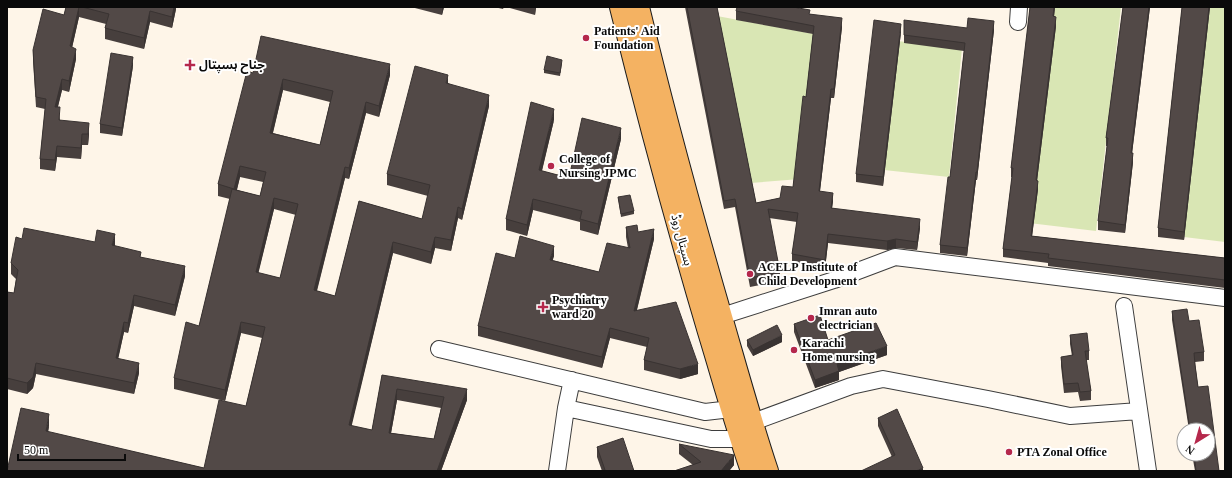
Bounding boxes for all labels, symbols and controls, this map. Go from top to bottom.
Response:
place label: Patients' Aid Foundation [594,24,660,52]
marker: Patients' Aid Foundation [581,33,591,43]
place label: جناح ہسپتال [199,58,265,74]
marker: جناح ہسپتال [184,59,196,71]
place label: College of Nursing JPMC [559,152,637,180]
marker: College of Nursing JPMC [546,161,556,171]
street label: ہسپتال روڈ [667,213,696,268]
place label: ACELP Institute of Child Development [758,260,858,288]
marker: ACELP Institute of Child Development [745,269,755,279]
place label: Psychiatry ward 20 [552,293,607,321]
marker: Psychiatry ward 20 [537,301,549,313]
place label: Imran auto electrician [819,304,877,332]
marker: Imran auto electrician [806,313,816,323]
place label: Karachi Home nursing [802,336,875,364]
marker: Karachi Home nursing [789,345,799,355]
north arrow [1176,422,1216,462]
scale bar [18,436,125,462]
text: 50 m [24,443,49,457]
text: N [1183,443,1197,457]
place label: PTA Zonal Office [1017,445,1107,459]
marker: PTA Zonal Office [1004,447,1014,457]

